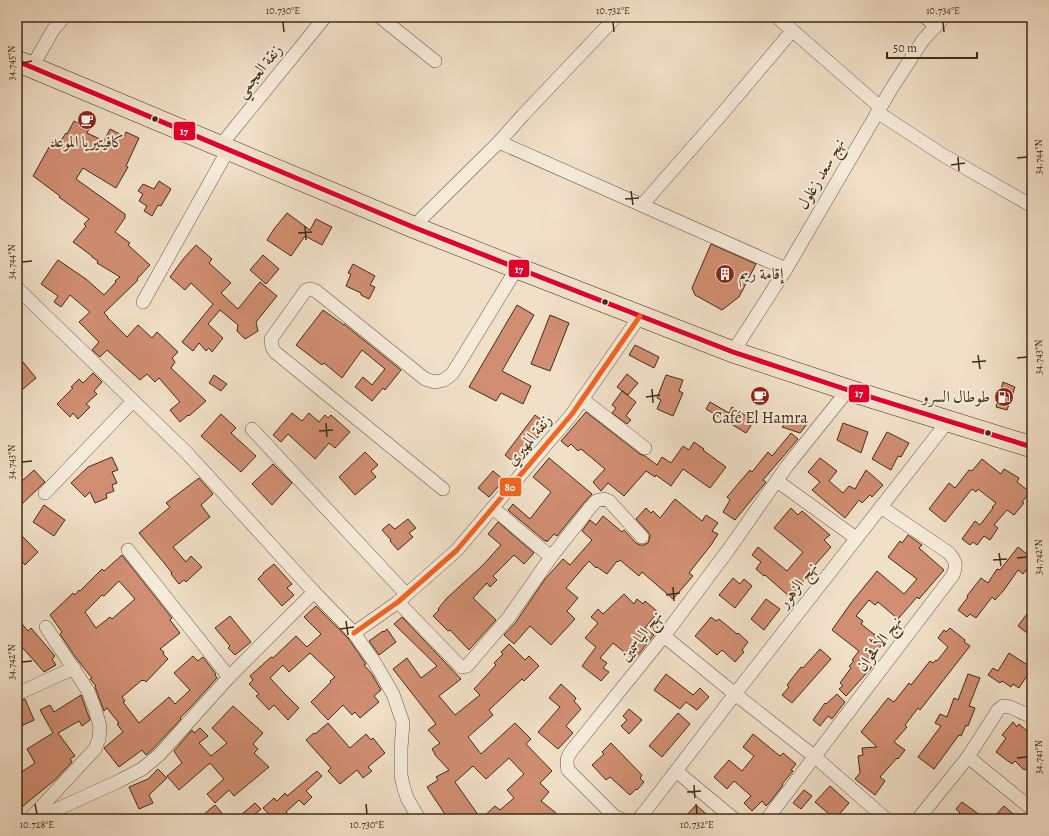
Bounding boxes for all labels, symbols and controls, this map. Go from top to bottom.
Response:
text: 10.730°E [266,4,300,17]
text: 10.732°E [596,4,630,17]
text: 10.734°E [926,4,960,17]
scale bar [887,34,977,60]
street label: زنقة العجمي [231,39,291,105]
text: 50 m [893,40,917,56]
text: 34.745°N [5,46,18,80]
cafe icon: كافيتيريا الموعد [76,109,98,131]
unlabelled marker [150,114,160,124]
line badge: 17 [173,121,196,141]
text: 17 [180,124,189,139]
place label: كافيتيريا الموعد [50,131,124,153]
street label: نهج سعد زغلول [792,134,853,215]
text: 34.744°N [1032,139,1045,175]
text: 34.744°N [5,244,18,280]
line badge: 17 [508,259,530,278]
text: 17 [515,262,524,277]
building icon: إقامة ريم [714,263,736,285]
place label: إقامة ريم [739,263,785,288]
unlabelled marker [600,297,610,307]
text: 34.743°N [1032,340,1045,374]
line badge: 17 [848,384,870,403]
cafe icon: Café El Hamra [749,385,771,407]
text: 17 [855,386,864,401]
place label: طوطال السرو [920,386,990,408]
fuel station icon: طوطال السرو [993,386,1015,408]
place label: Café El Hamra [712,407,808,429]
street label: زنقة المهيري [501,410,558,471]
unlabelled marker [983,428,993,438]
text: 34.743°N [5,445,18,479]
line badge: 80 [499,477,522,497]
text: 80 [505,480,516,495]
text: 34.742°N [1032,539,1045,575]
street label: نهج الزهور [772,557,825,616]
street label: نهج الياسمين [614,606,670,668]
street label: نهج الأقحوان [850,611,910,678]
text: 34.742°N [5,644,18,680]
text: 34.741°N [1032,740,1045,774]
text: 10.728°E [20,818,54,831]
text: 10.730°E [350,818,384,831]
text: 10.732°E [680,818,714,831]

